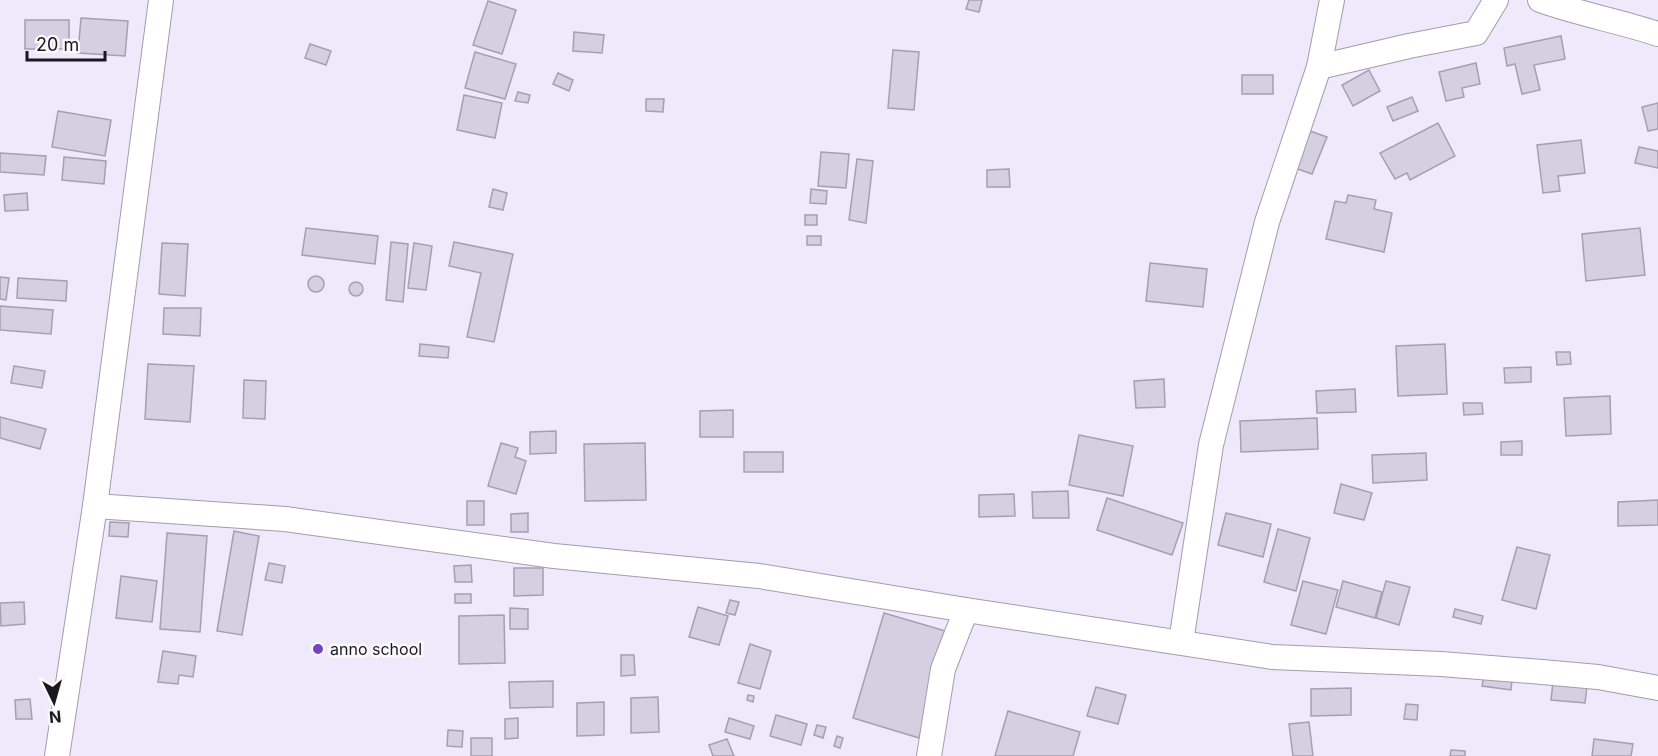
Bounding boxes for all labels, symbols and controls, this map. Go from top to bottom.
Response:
scale bar [27,24,105,62]
text: 20 m [36,34,79,55]
place label: anno school [330,639,422,659]
marker: anno school [311,642,325,656]
north arrow [24,672,84,732]
text: N [48,706,62,727]

